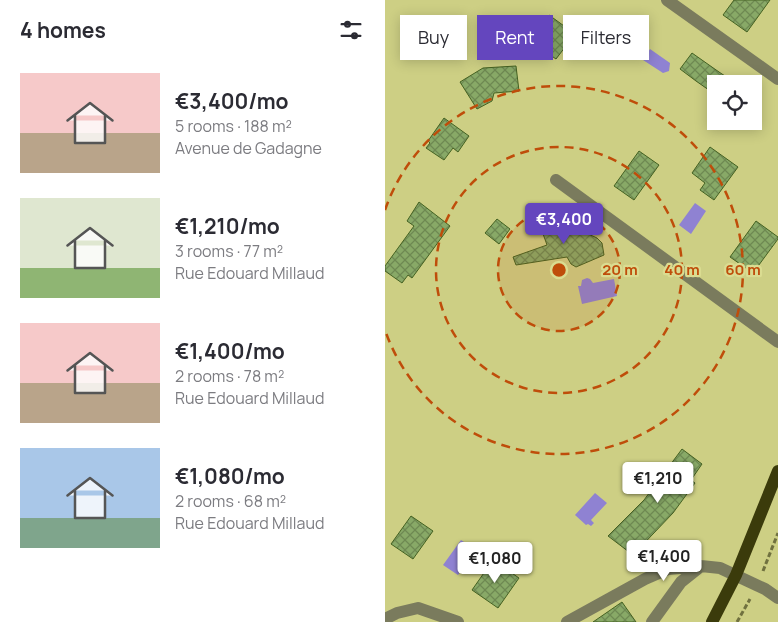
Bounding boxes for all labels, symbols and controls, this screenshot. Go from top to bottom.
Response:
chip: Buy [400,15,467,60]
chip: Rent [477,15,553,60]
chip: Filters [563,15,649,60]
text: 4 homes [20,16,106,44]
icon: filters [337,16,365,44]
map controls [707,75,762,130]
button: locate [707,75,762,130]
text: €3,400/mo [175,87,288,115]
icon: home [60,93,120,153]
text: 5 rooms · 188 m² [175,115,292,137]
text: Avenue de Gadagne [175,137,322,159]
pin: €3,400 [523,202,605,245]
text: €3,400 [536,208,592,230]
text: €1,210/mo [175,212,280,240]
icon: home [60,218,120,278]
text: 3 rooms · 77 m² [175,240,283,262]
text: 20 m [602,259,638,280]
text: 40 m [664,259,700,280]
text: 60 m [725,259,761,280]
centre of rings [550,261,568,279]
text: Rue Edouard Millaud [175,262,324,284]
text: €1,400/mo [175,337,285,365]
icon: home [60,343,120,403]
text: 2 rooms · 78 m² [175,365,284,387]
text: Rue Edouard Millaud [175,387,324,409]
text: €1,080/mo [175,462,285,490]
pin: €1,210 [617,462,699,504]
text: €1,210 [633,467,683,489]
icon: home [60,468,120,528]
text: 2 rooms · 68 m² [175,490,286,512]
text: Rue Edouard Millaud [175,512,324,534]
pin: €1,400 [623,540,705,582]
pin: €1,080 [454,542,536,584]
text: €1,400 [638,545,690,567]
text: €1,080 [469,547,522,569]

